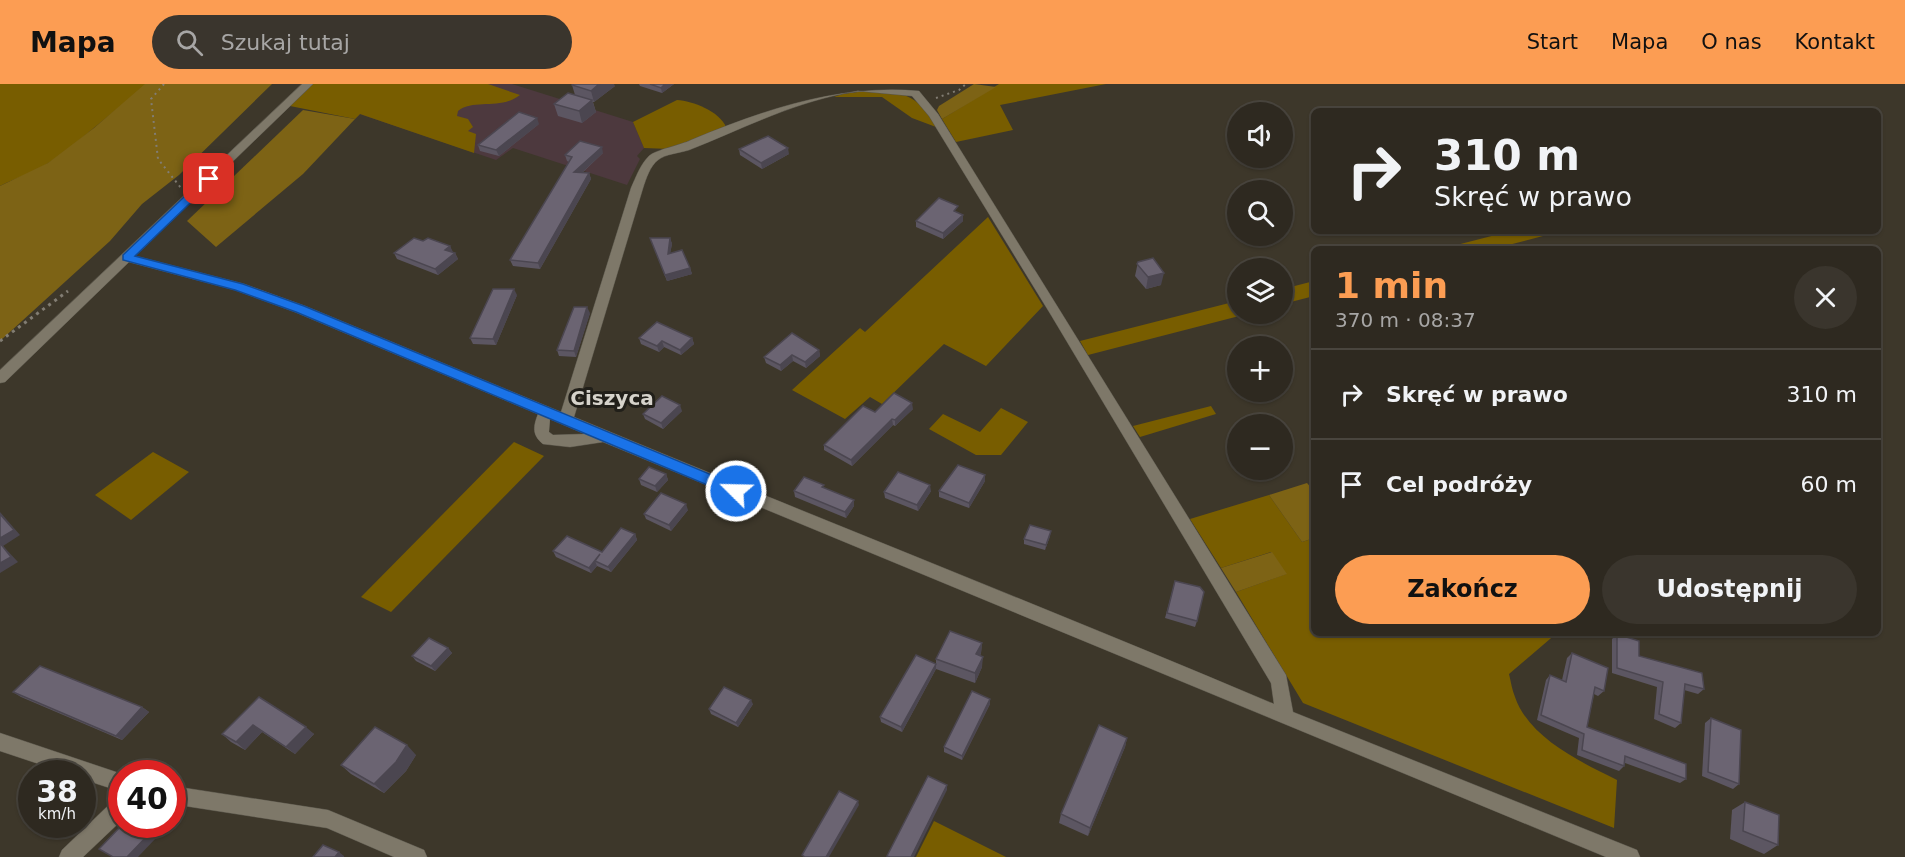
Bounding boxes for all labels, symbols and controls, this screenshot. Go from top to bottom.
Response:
search box [152,15,572,69]
text: Mapa [30,26,116,59]
icon: search [173,26,206,59]
text: Szukaj tutaj [221,30,350,55]
text: Start [1527,30,1578,54]
text: Mapa [1611,30,1668,54]
text: O nas [1701,30,1762,54]
text: Kontakt [1795,30,1875,54]
map controls [1227,102,1293,480]
button: sound [1227,102,1293,168]
text: 310 m [1434,131,1580,180]
icon: right [1335,132,1413,210]
pin [183,153,234,204]
icon: arrive [192,162,225,195]
button: search [1227,180,1293,246]
text: Skręć w prawo [1434,181,1632,212]
button: layers [1227,258,1293,324]
text: 1 min [1335,265,1448,306]
button: close [1794,266,1857,329]
text: 370 m · 08:37 [1335,308,1476,332]
button: + [1227,336,1293,402]
icon: right [1335,378,1368,411]
text: Skręć w prawo [1386,382,1568,407]
text: 310 m [1787,382,1857,407]
district label: Ciszyca [570,386,654,410]
button: − [1227,414,1293,480]
position arrow [704,459,768,523]
icon: arrive [1335,468,1368,501]
text: Cel podróży [1386,472,1532,497]
text: 60 m [1801,472,1857,497]
button: Zakończ [1335,555,1590,624]
button: Udostępnij [1602,555,1857,624]
speed limit sign: 40 [108,760,186,838]
text: 38 [36,774,78,809]
text: km/h [38,805,76,823]

